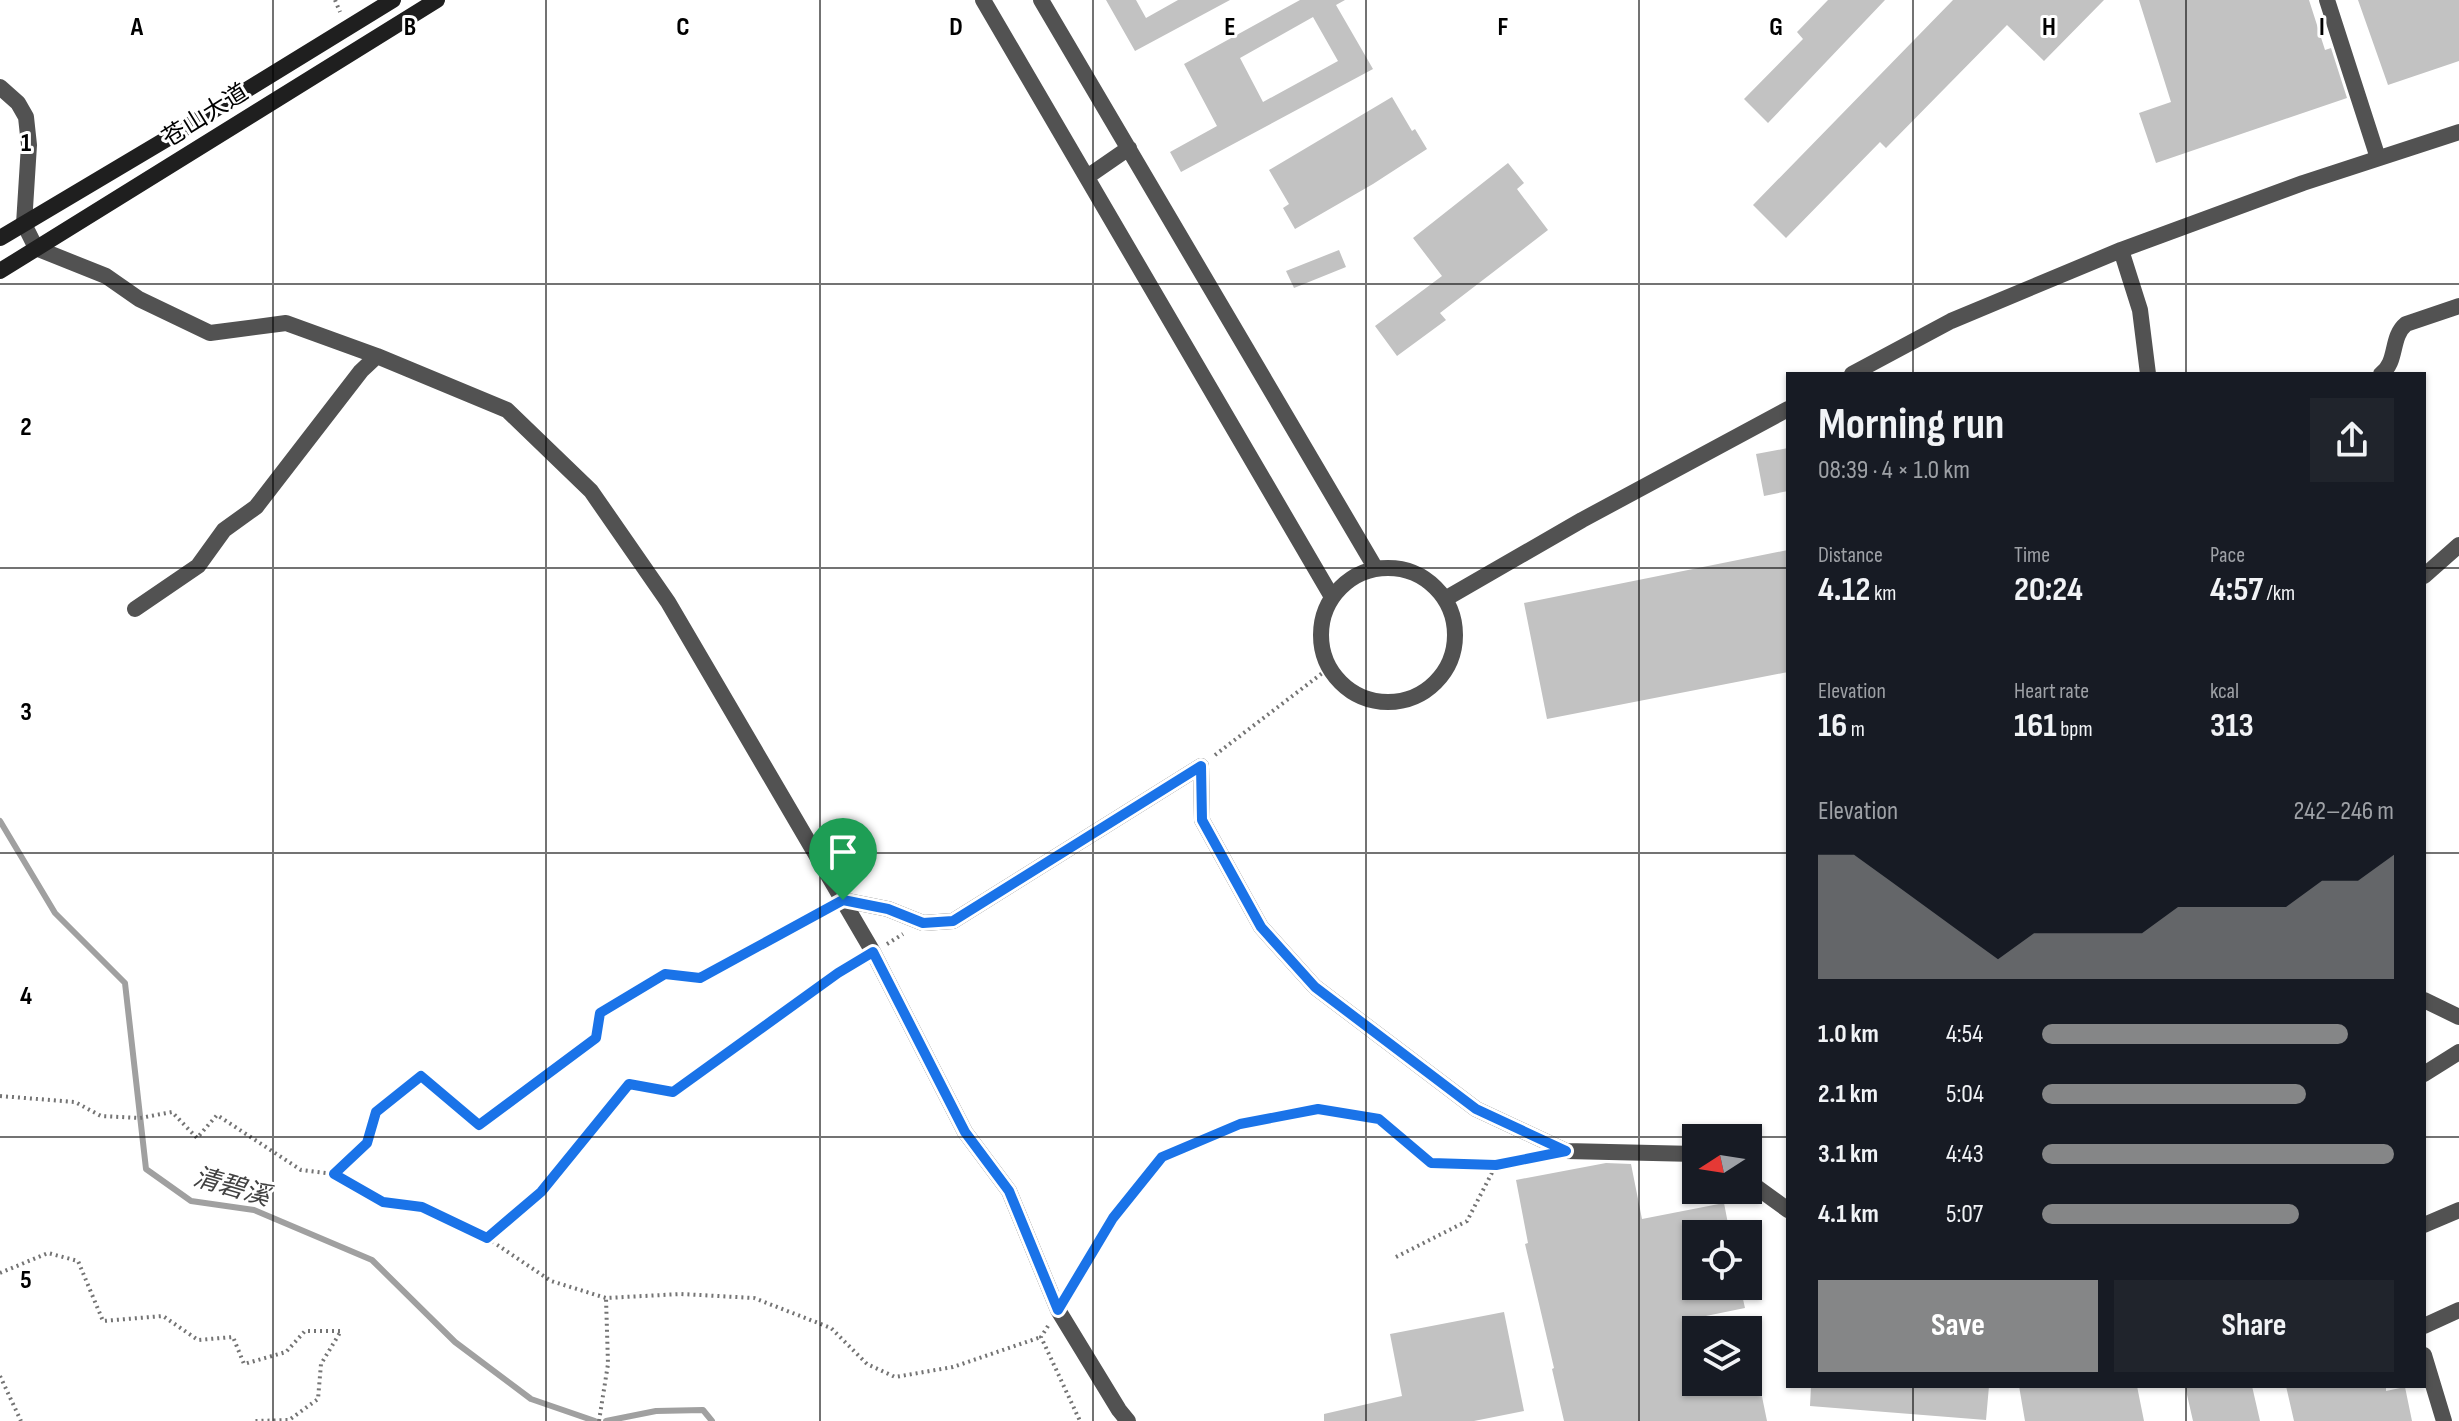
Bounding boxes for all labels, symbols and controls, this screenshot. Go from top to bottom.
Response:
text: A [130,12,144,43]
text: B [404,12,416,43]
text: C [676,12,690,43]
text: D [949,12,963,43]
text: E [1224,12,1236,43]
text: F [1498,12,1509,43]
text: G [1769,12,1783,43]
text: H [2042,12,2056,43]
text: I [2319,12,2325,43]
street label: 苍山大道 [157,78,254,153]
text: 1 [21,128,31,159]
text: Morning run [1818,398,2004,451]
button: share [2310,398,2394,482]
text: 2 [20,412,32,443]
text: 08:39 · 4 × 1.0 km [1818,455,1970,486]
text: Distance [1818,542,1883,569]
text: Time [2014,542,2050,569]
text: Pace [2210,542,2245,569]
text: 4.12 [1818,569,1870,610]
text: 20:24 [2014,569,2083,610]
text: 4:57 [2210,569,2263,610]
text: km [1870,580,1896,607]
text: /km [2263,580,2295,607]
text: Elevation [1818,678,1886,705]
text: Heart rate [2014,678,2089,705]
text: kcal [2210,678,2239,705]
text: 3 [20,697,32,728]
text: 16 [1818,705,1847,746]
text: 161 [2014,705,2057,746]
text: 313 [2210,705,2254,746]
text: m [1847,716,1865,743]
text: bpm [2057,716,2093,743]
text: Elevation [1818,796,1898,827]
text: 242–246 m [2294,796,2394,827]
pin [809,818,877,900]
icon: arrive [821,830,865,874]
text: 4 [20,981,32,1012]
text: 1.0 km [1818,1019,1879,1050]
text: 4:54 [1946,1019,1983,1050]
text: 2.1 km [1818,1079,1878,1110]
text: 5:04 [1946,1079,1984,1110]
north arrow [1682,1124,1762,1204]
map controls [1682,1124,1762,1396]
text: 3.1 km [1818,1139,1878,1170]
text: 4:43 [1946,1139,1984,1170]
water label: 清碧溪 [190,1162,276,1214]
text: 4.1 km [1818,1199,1879,1230]
text: 5:07 [1946,1199,1983,1230]
button: locate [1682,1220,1762,1300]
text: 5 [20,1265,32,1296]
button: Save [1818,1280,2098,1372]
button: Share [2114,1280,2394,1372]
button: layers [1682,1316,1762,1396]

